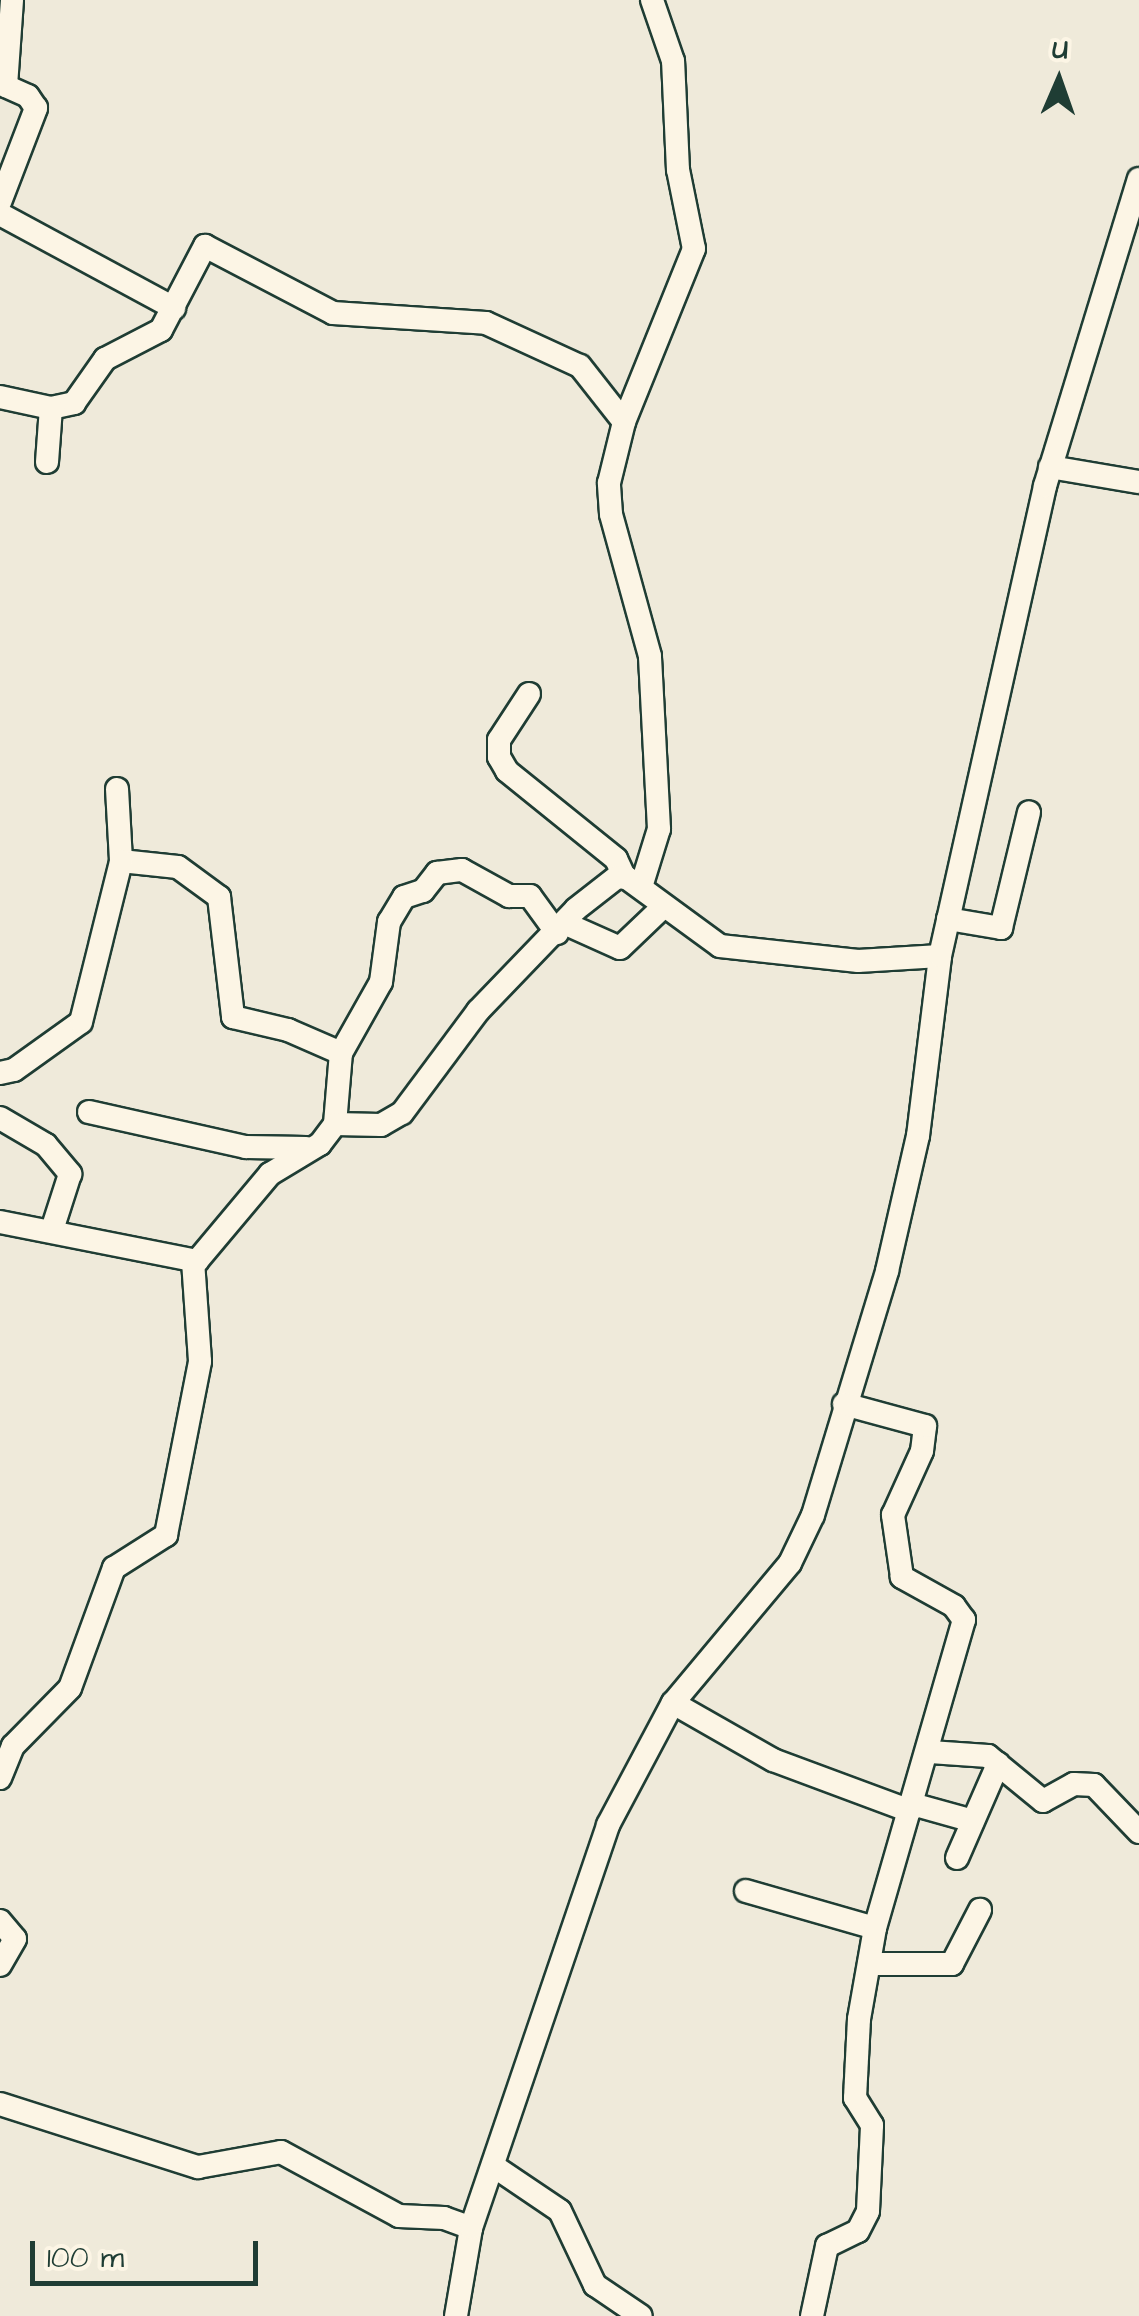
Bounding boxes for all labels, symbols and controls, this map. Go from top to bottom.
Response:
north arrow [1009,30,1109,130]
text: U [1052,30,1069,69]
scale bar [35,2221,262,2283]
text: 100 m [47,2237,124,2279]

